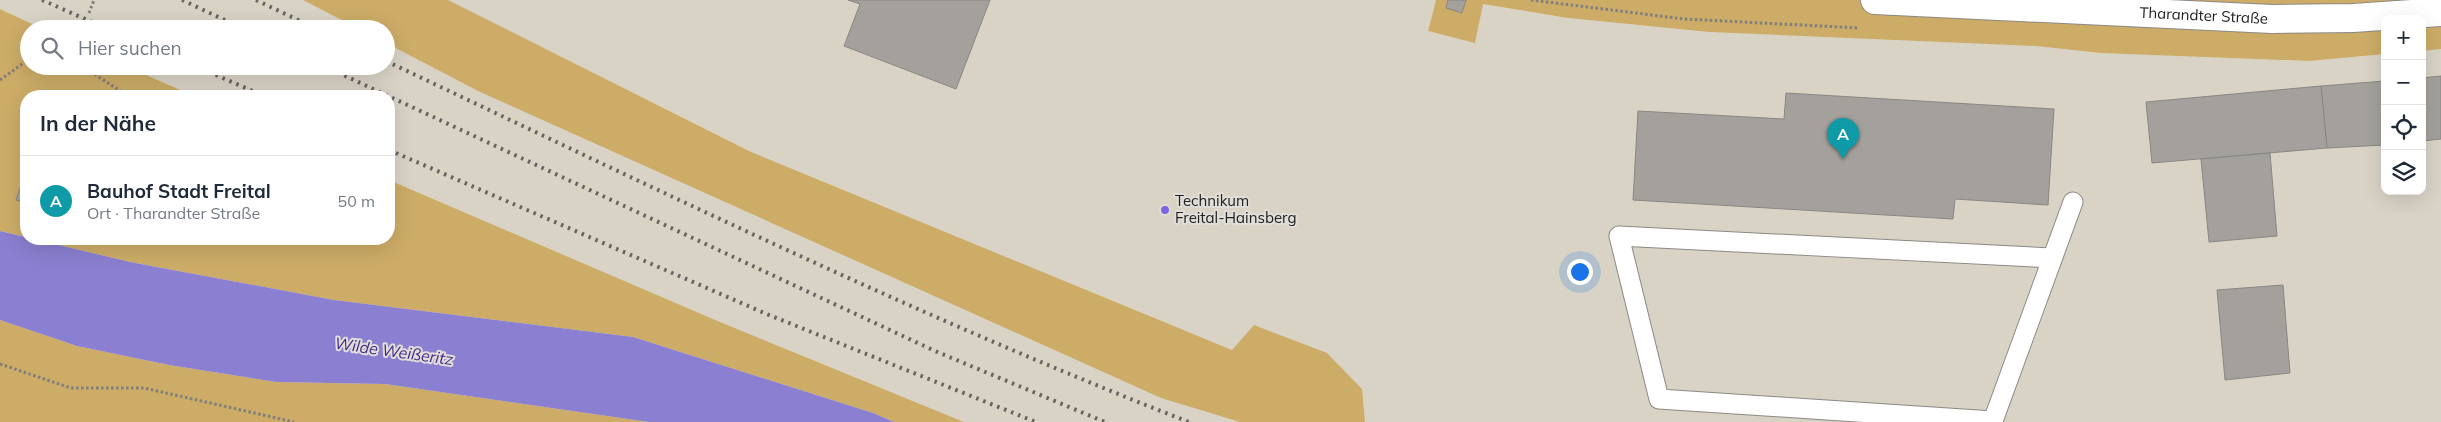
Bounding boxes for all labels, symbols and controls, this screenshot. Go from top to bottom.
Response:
street label: Tharandter Straße [2139,3,2268,28]
map controls [2381,15,2426,195]
button: + [2381,15,2426,60]
search box [20,20,395,75]
icon: search [38,34,66,62]
text: Hier suchen [78,36,182,60]
button: − [2381,60,2426,105]
button: locate [2381,105,2426,150]
text: In der Nähe [40,110,156,136]
pin: A [1827,118,1859,159]
button: layers [2381,150,2426,195]
text: Bauhof Stadt Freital [87,179,271,203]
text: A [50,191,62,211]
text: 50 m [338,191,375,211]
place label: Technikum Freital-Hainsberg [1175,191,1296,227]
text: Ort · Tharandter Straße [87,203,260,223]
marker: Technikum Freital-Hainsberg [1159,204,1171,216]
your location [1567,259,1593,285]
water label: Wilde Weißeritz [333,333,455,369]

